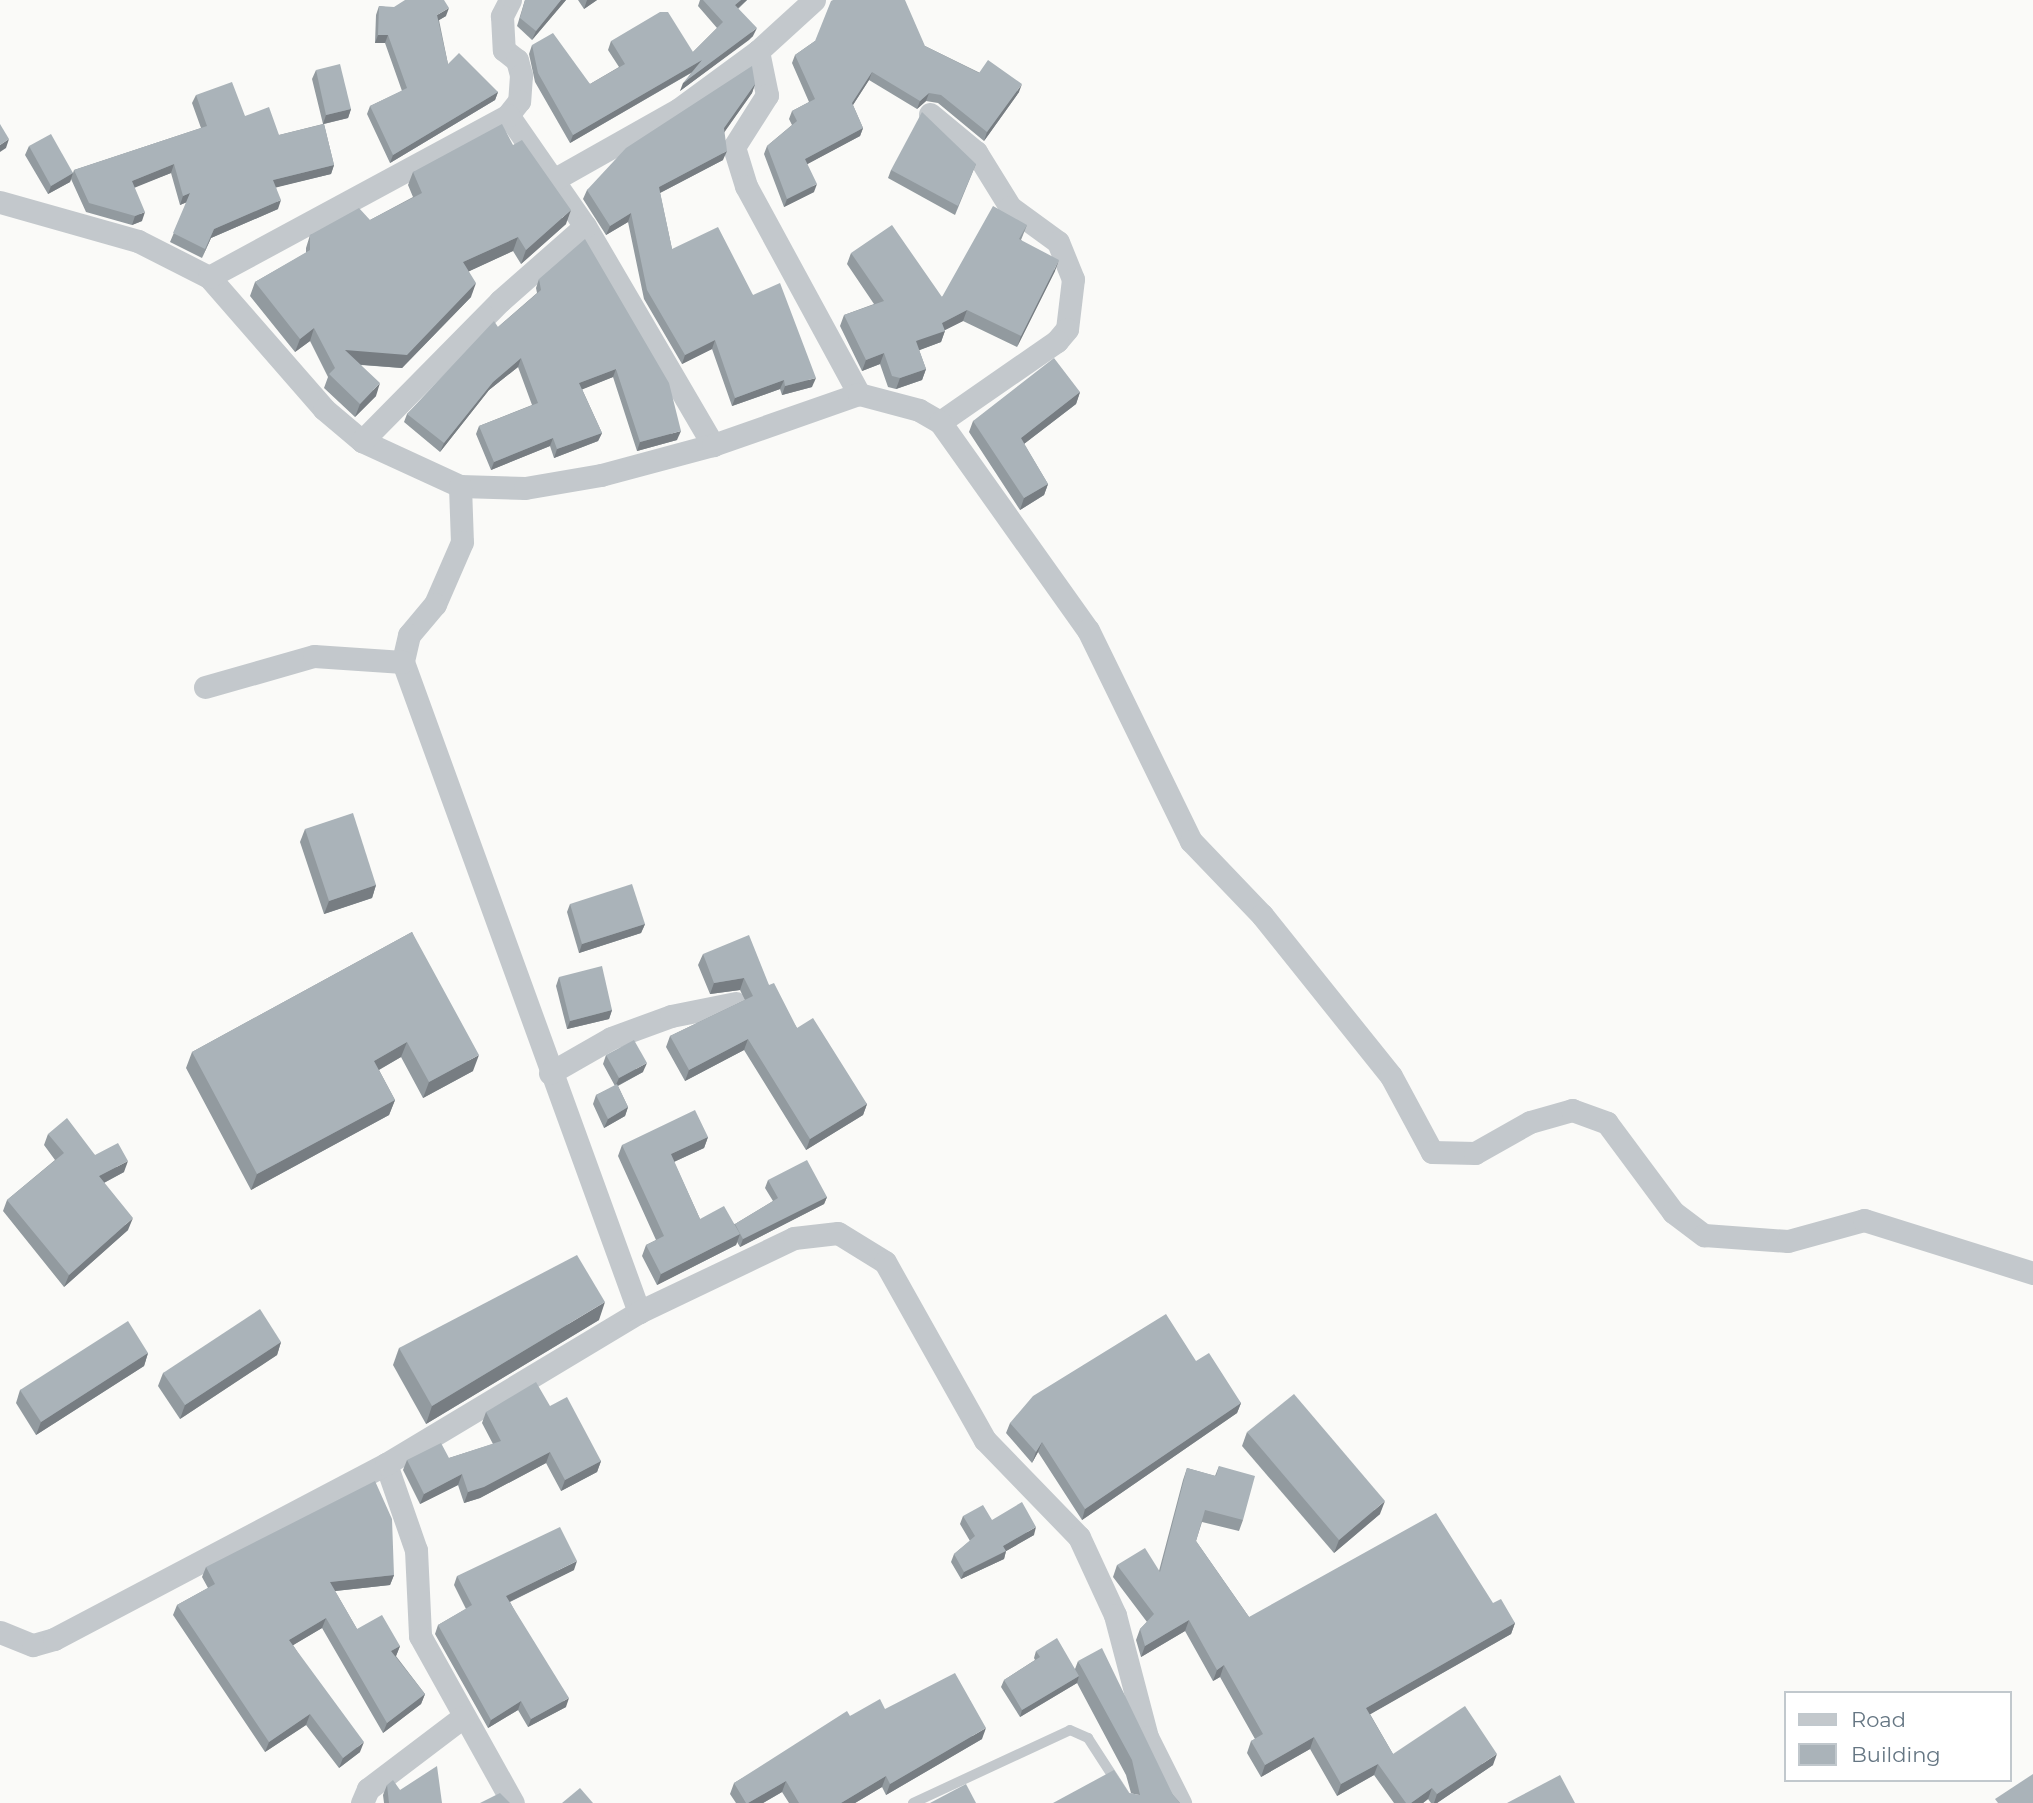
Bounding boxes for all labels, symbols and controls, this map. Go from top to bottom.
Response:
legend [1784,1691,2012,1782]
text: Road [1851,1707,1906,1732]
text: Building [1851,1742,1941,1767]

